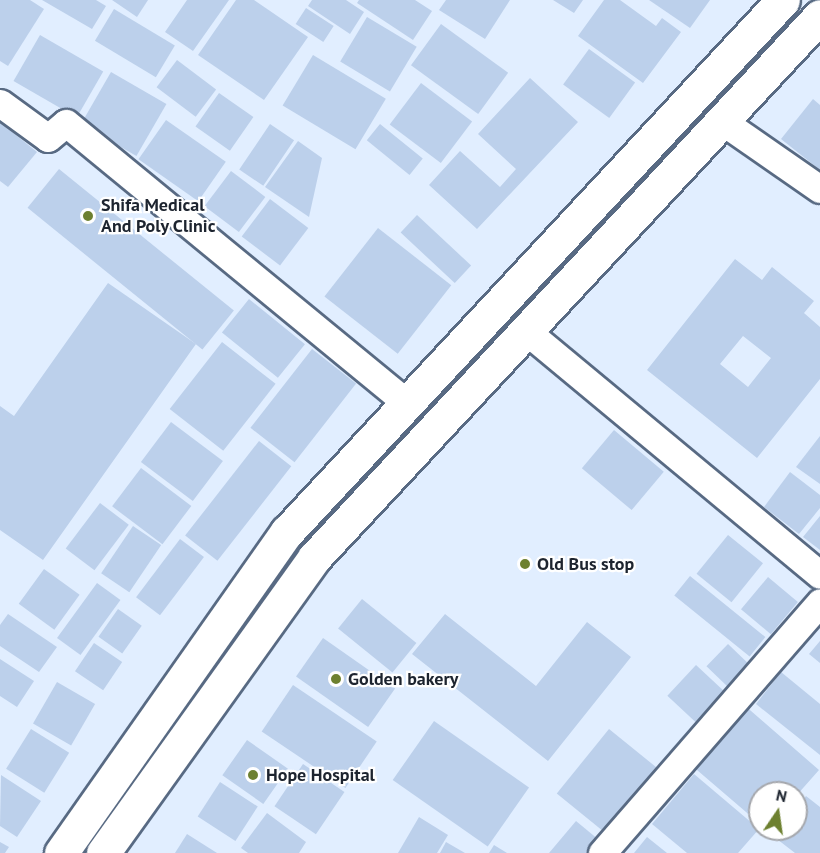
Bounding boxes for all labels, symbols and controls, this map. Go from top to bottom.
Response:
place label: Shifa Medical And Poly Clinic [101,195,216,238]
marker: Shifa Medical And Poly Clinic [79,207,97,225]
place label: Old Bus stop [537,553,634,575]
marker: Old Bus stop [518,557,532,571]
place label: Golden bakery [348,668,458,690]
marker: Golden bakery [329,672,343,686]
place label: Hope Hospital [266,764,375,786]
marker: Hope Hospital [244,766,262,784]
north arrow [748,781,808,841]
text: N [774,784,789,806]

